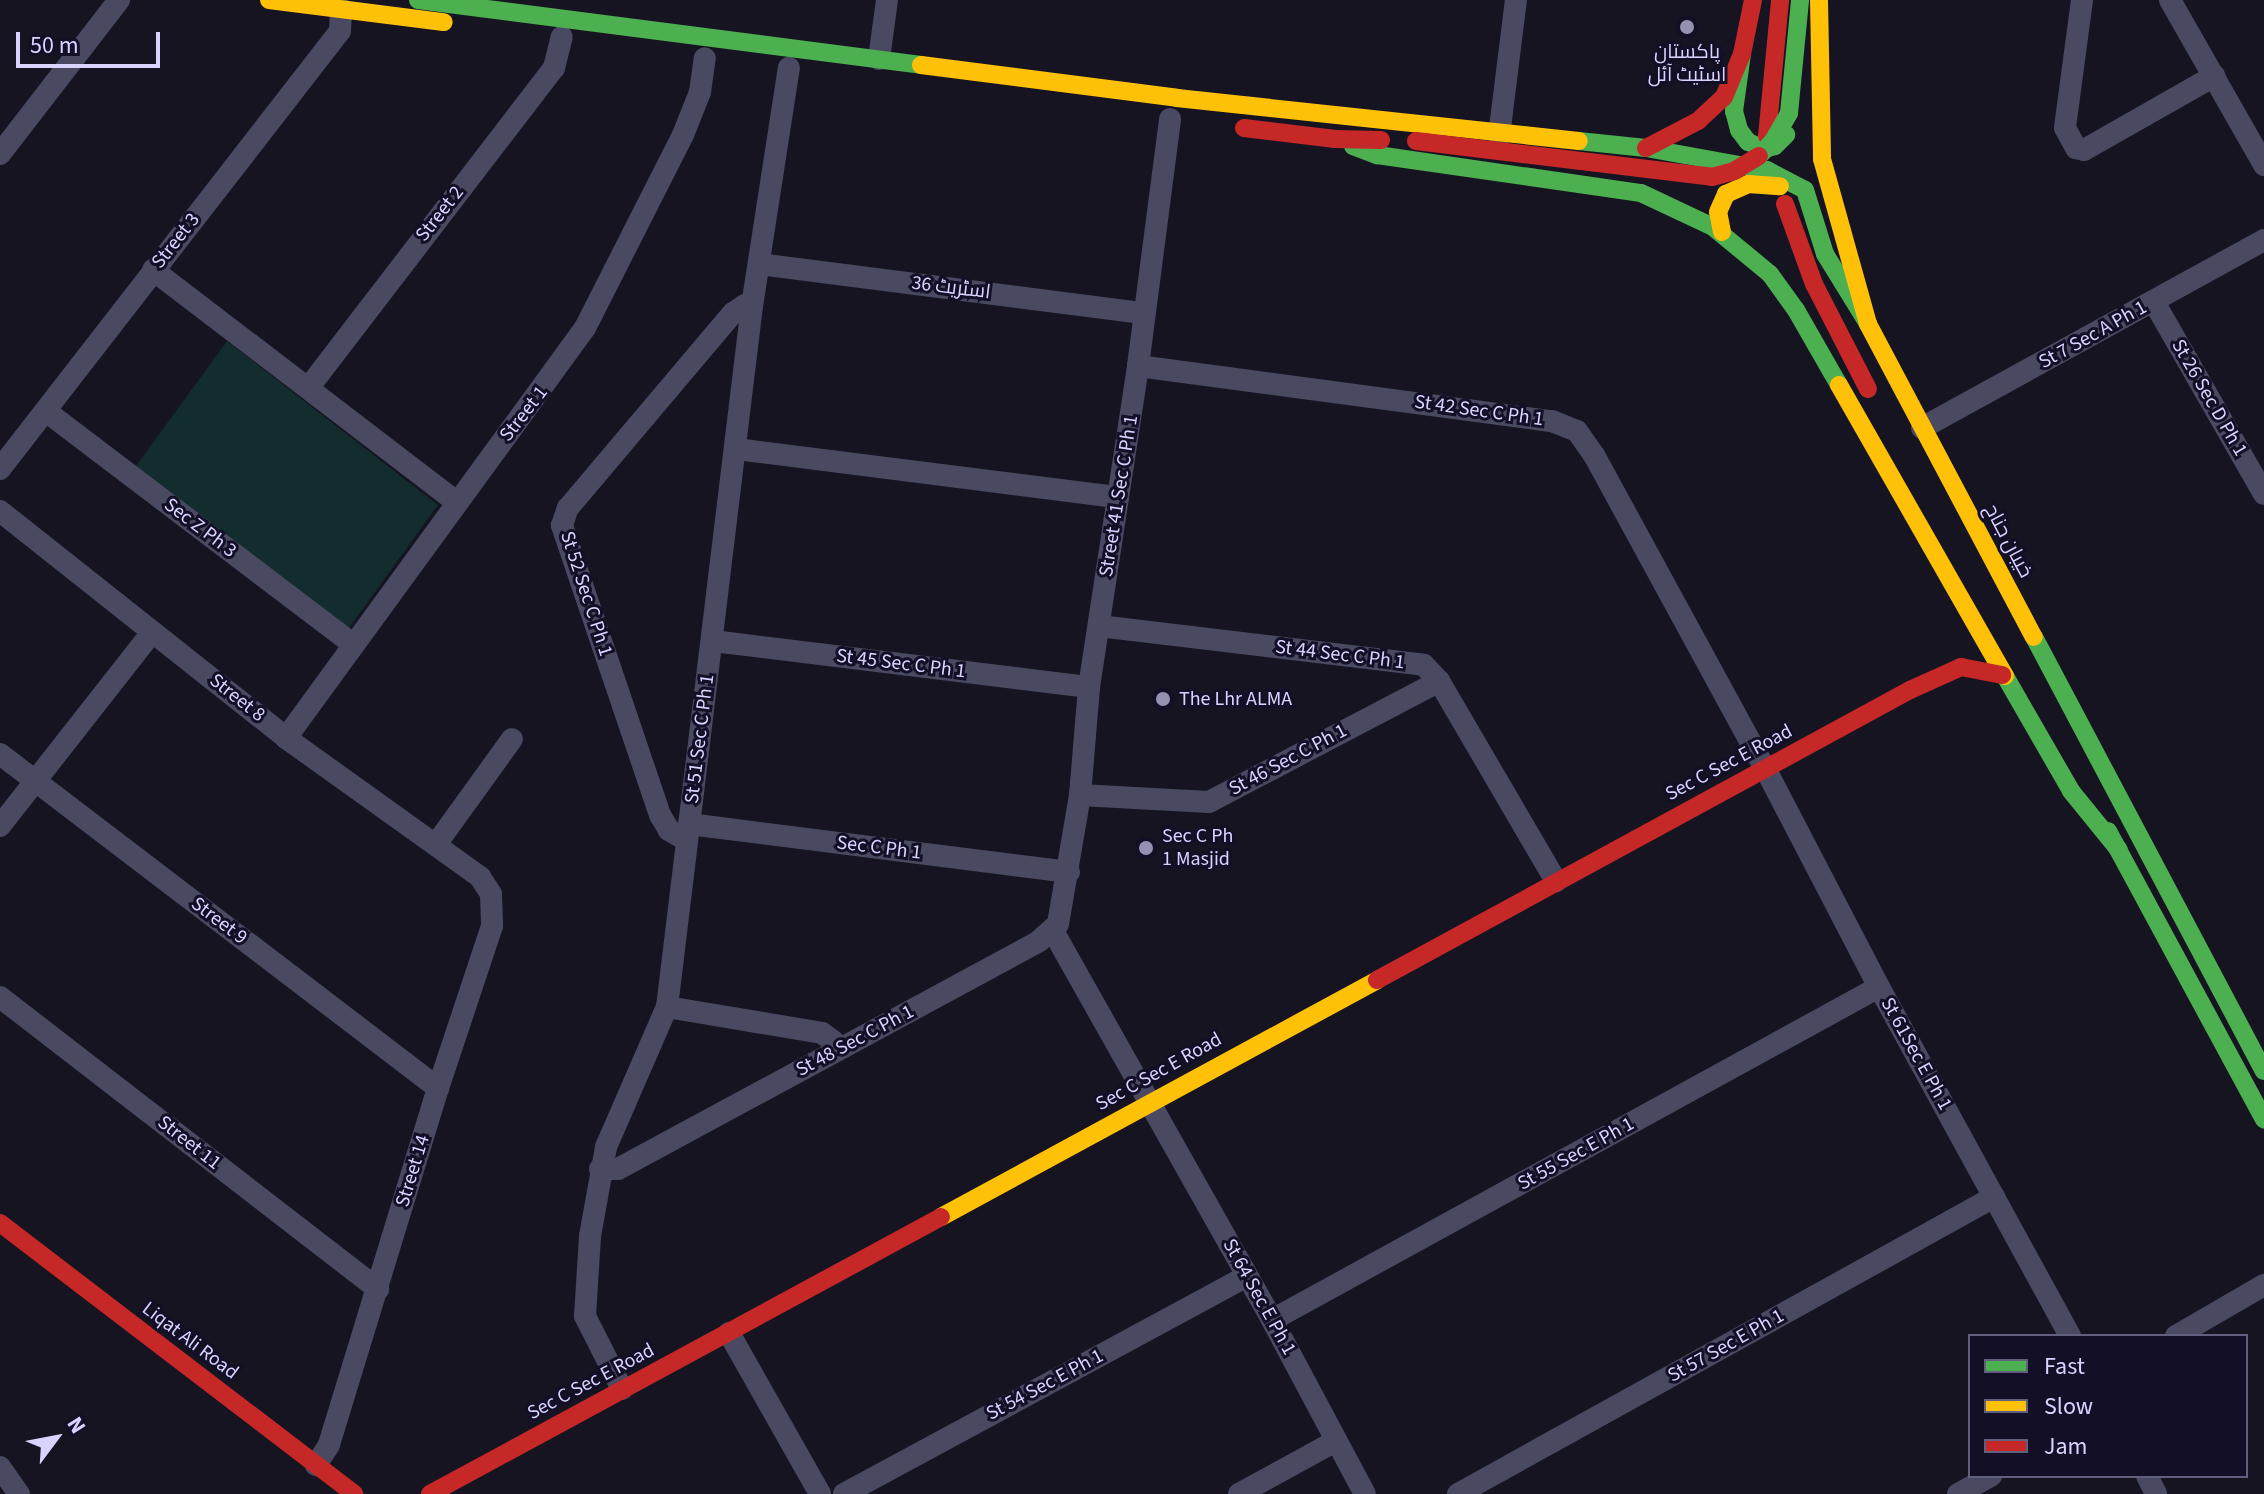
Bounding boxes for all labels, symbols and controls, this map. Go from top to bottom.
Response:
scale bar [20,16,164,66]
marker: پاکستان اسٹیٹ آئل [1678,18,1696,36]
text: 50 m [30,28,79,63]
place label: پاکستان اسٹیٹ آئل [1648,40,1726,87]
street label: Street 2 [411,181,469,247]
street label: Street 3 [147,208,205,274]
street label: اسٹریٹ 36 [910,271,992,305]
street label: St 7 Sec A Ph 1 [2035,296,2151,374]
street label: St 26 Sec D Ph 1 [2166,335,2252,461]
street label: Street 1 [495,381,553,447]
street label: St 42 Sec C Ph 1 [1413,390,1545,432]
street label: Street 41 Sec C Ph 1 [1094,413,1144,579]
street label: Sec Z Ph 3 [159,493,241,563]
street label: خیبان جناح [1978,500,2038,582]
street label: St 52 Sec C Ph 1 [554,528,618,660]
street label: St 44 Sec C Ph 1 [1274,635,1406,675]
street label: St 45 Sec C Ph 1 [835,644,967,684]
street label: Street 8 [204,669,270,727]
street label: St 51 Sec C Ph 1 [680,673,720,805]
place label: The Lhr ALMA [1179,687,1292,711]
marker: The Lhr ALMA [1154,690,1172,708]
street label: St 46 Sec C Ph 1 [1225,719,1351,801]
street label: Sec C Sec E Road [1661,719,1797,807]
place label: Sec C Ph 1 Masjid [1162,824,1233,871]
street label: Sec C Ph 1 [835,831,923,865]
marker: Sec C Ph 1 Masjid [1137,839,1155,857]
street label: Street 9 [186,892,252,950]
street label: St 61Sec E Ph 1 [1875,993,1957,1115]
street label: St 48 Sec C Ph 1 [792,1000,918,1082]
street label: Sec C Sec E Road [1092,1027,1226,1117]
street label: Street 11 [152,1111,226,1175]
street label: St 55 Sec E Ph 1 [1514,1112,1638,1196]
street label: Street 14 [391,1132,435,1210]
street label: St 64 Sec E Ph 1 [1217,1235,1301,1359]
street label: Liqat Ali Road [137,1297,243,1385]
street label: St 57 Sec E Ph 1 [1664,1304,1788,1388]
legend [1968,1334,2248,1478]
street label: Sec C Sec E Road [523,1338,659,1426]
street label: St 54 Sec E Ph 1 [982,1344,1108,1426]
text: Fast [2044,1349,2085,1384]
text: Slow [2044,1389,2093,1424]
north arrow [16,1398,96,1478]
text: N [59,1411,94,1440]
text: Jam [2044,1429,2088,1464]

